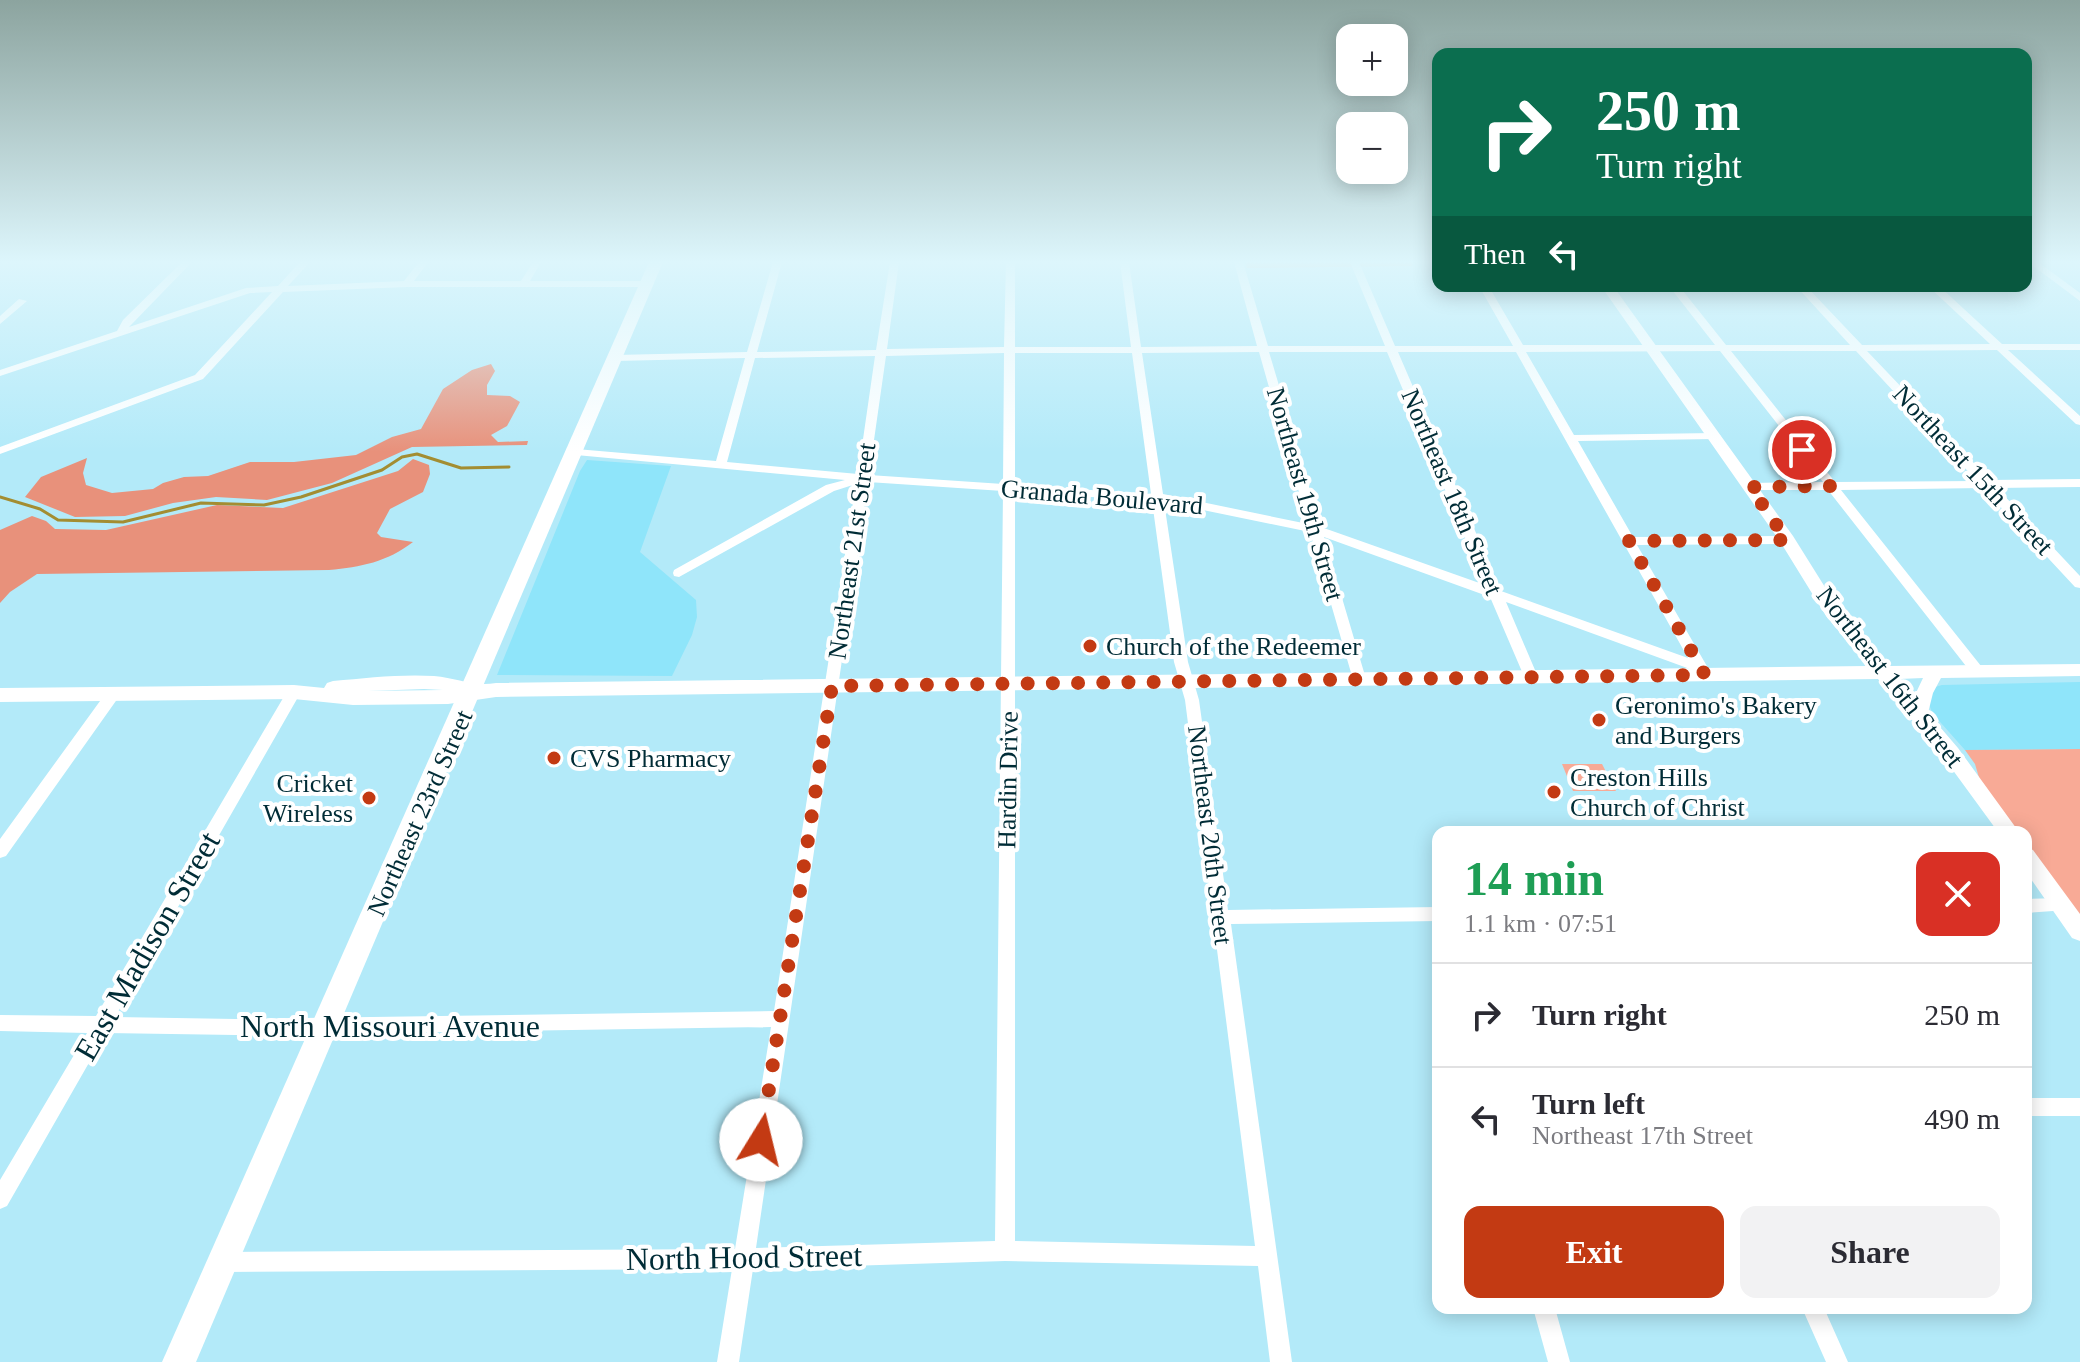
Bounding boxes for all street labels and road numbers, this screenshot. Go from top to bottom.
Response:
street label: Northeast 15th Street [1887,379,2059,561]
street label: Northeast 19th Street [1261,384,1350,605]
street label: Northeast 18th Street [1395,385,1509,600]
street label: Northeast 21st Street [822,440,882,661]
street label: Granada Boulevard [1000,474,1204,520]
street label: Northeast 16th Street [1811,581,1970,774]
street label: Northeast 23rd Street [362,705,479,920]
street label: Hardin Drive [992,711,1024,849]
street label: Northeast 20th Street [1182,724,1238,947]
street label: East Madison Street [67,825,227,1067]
street label: North Missouri Avenue [240,1008,540,1044]
street label: North Hood Street [626,1237,863,1277]

